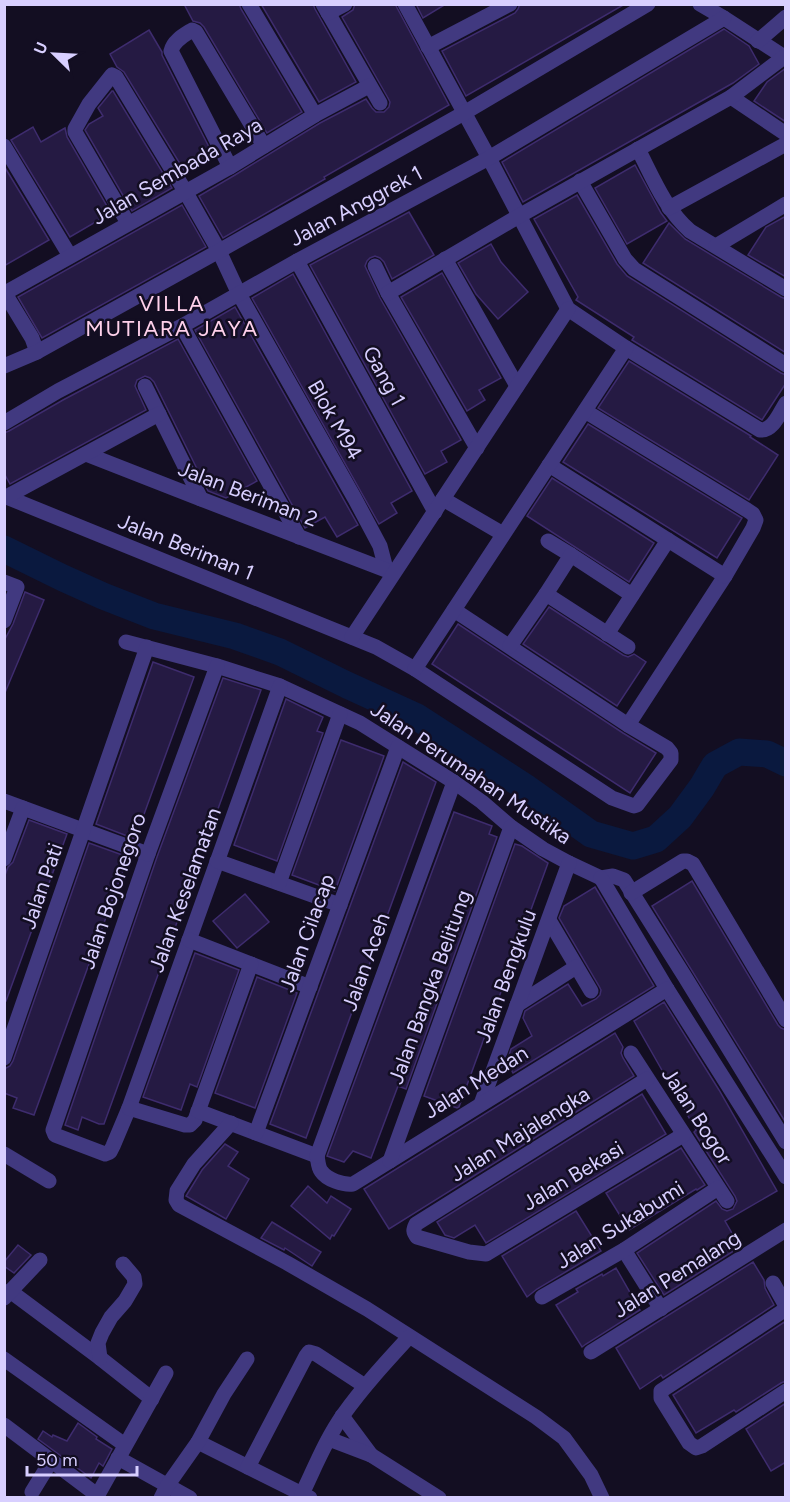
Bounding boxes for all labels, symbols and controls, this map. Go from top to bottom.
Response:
north arrow [24,24,84,84]
text: U [30,39,52,57]
street label: Jalan Sembada Raya [87,112,266,229]
street label: Jalan Anggrek 1 [285,160,427,251]
district label: VILLA MUTIARA JAYA [85,290,259,342]
street label: Gang 1 [358,341,411,410]
street label: Blok M94 [303,376,368,464]
street label: Jalan Beriman 2 [175,455,321,532]
street label: Jalan Beriman 1 [115,508,258,585]
street label: Jalan Perumahan Mustika [366,696,576,849]
street label: Jalan Keselamatan [143,804,226,976]
street label: Jalan Bojonegoro [74,809,151,972]
street label: Jalan Pati [15,840,68,932]
street label: Jalan Cilacap [274,870,339,995]
street label: Jalan Bangka Belitung [383,886,476,1087]
street label: Jalan Bengkulu [470,906,541,1046]
street label: Jalan Aceh [336,909,395,1014]
street label: Jalan Medan [419,1040,532,1123]
street label: Jalan Bogor [657,1063,738,1169]
street label: Jalan Majalengka [446,1081,594,1186]
street label: Jalan Bekasi [518,1136,628,1215]
street label: Jalan Sukabumi [551,1175,688,1274]
street label: Jalan Pemalang [609,1225,745,1323]
scale bar [27,1439,136,1477]
text: 50 m [36,1449,78,1471]

